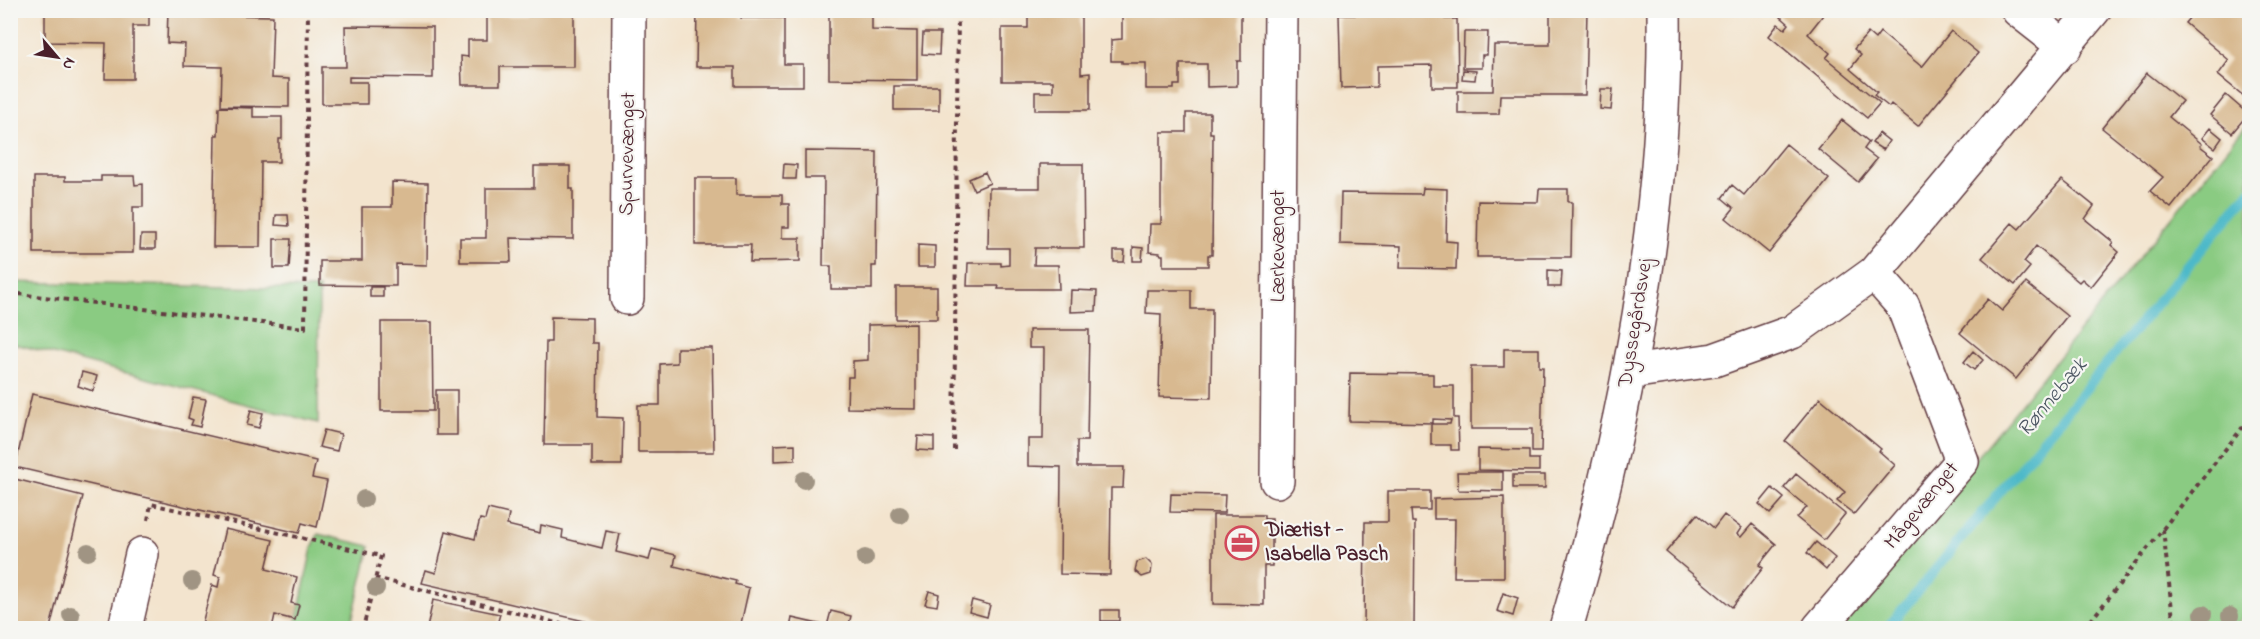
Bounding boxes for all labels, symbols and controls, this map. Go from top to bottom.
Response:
north arrow [27,27,87,87]
text: N [55,53,81,74]
street label: Spurvevænget [612,92,646,216]
street label: Lærkevænget [1264,190,1296,302]
street label: Dyssegårdsvej [1611,256,1663,391]
water label: Rønnebæk [2010,350,2097,445]
street label: Mågevænget [1877,456,1968,558]
place label: Diætist - Isabella Pasch [1264,516,1388,570]
office icon: Diætist - Isabella Pasch [1224,525,1260,561]

